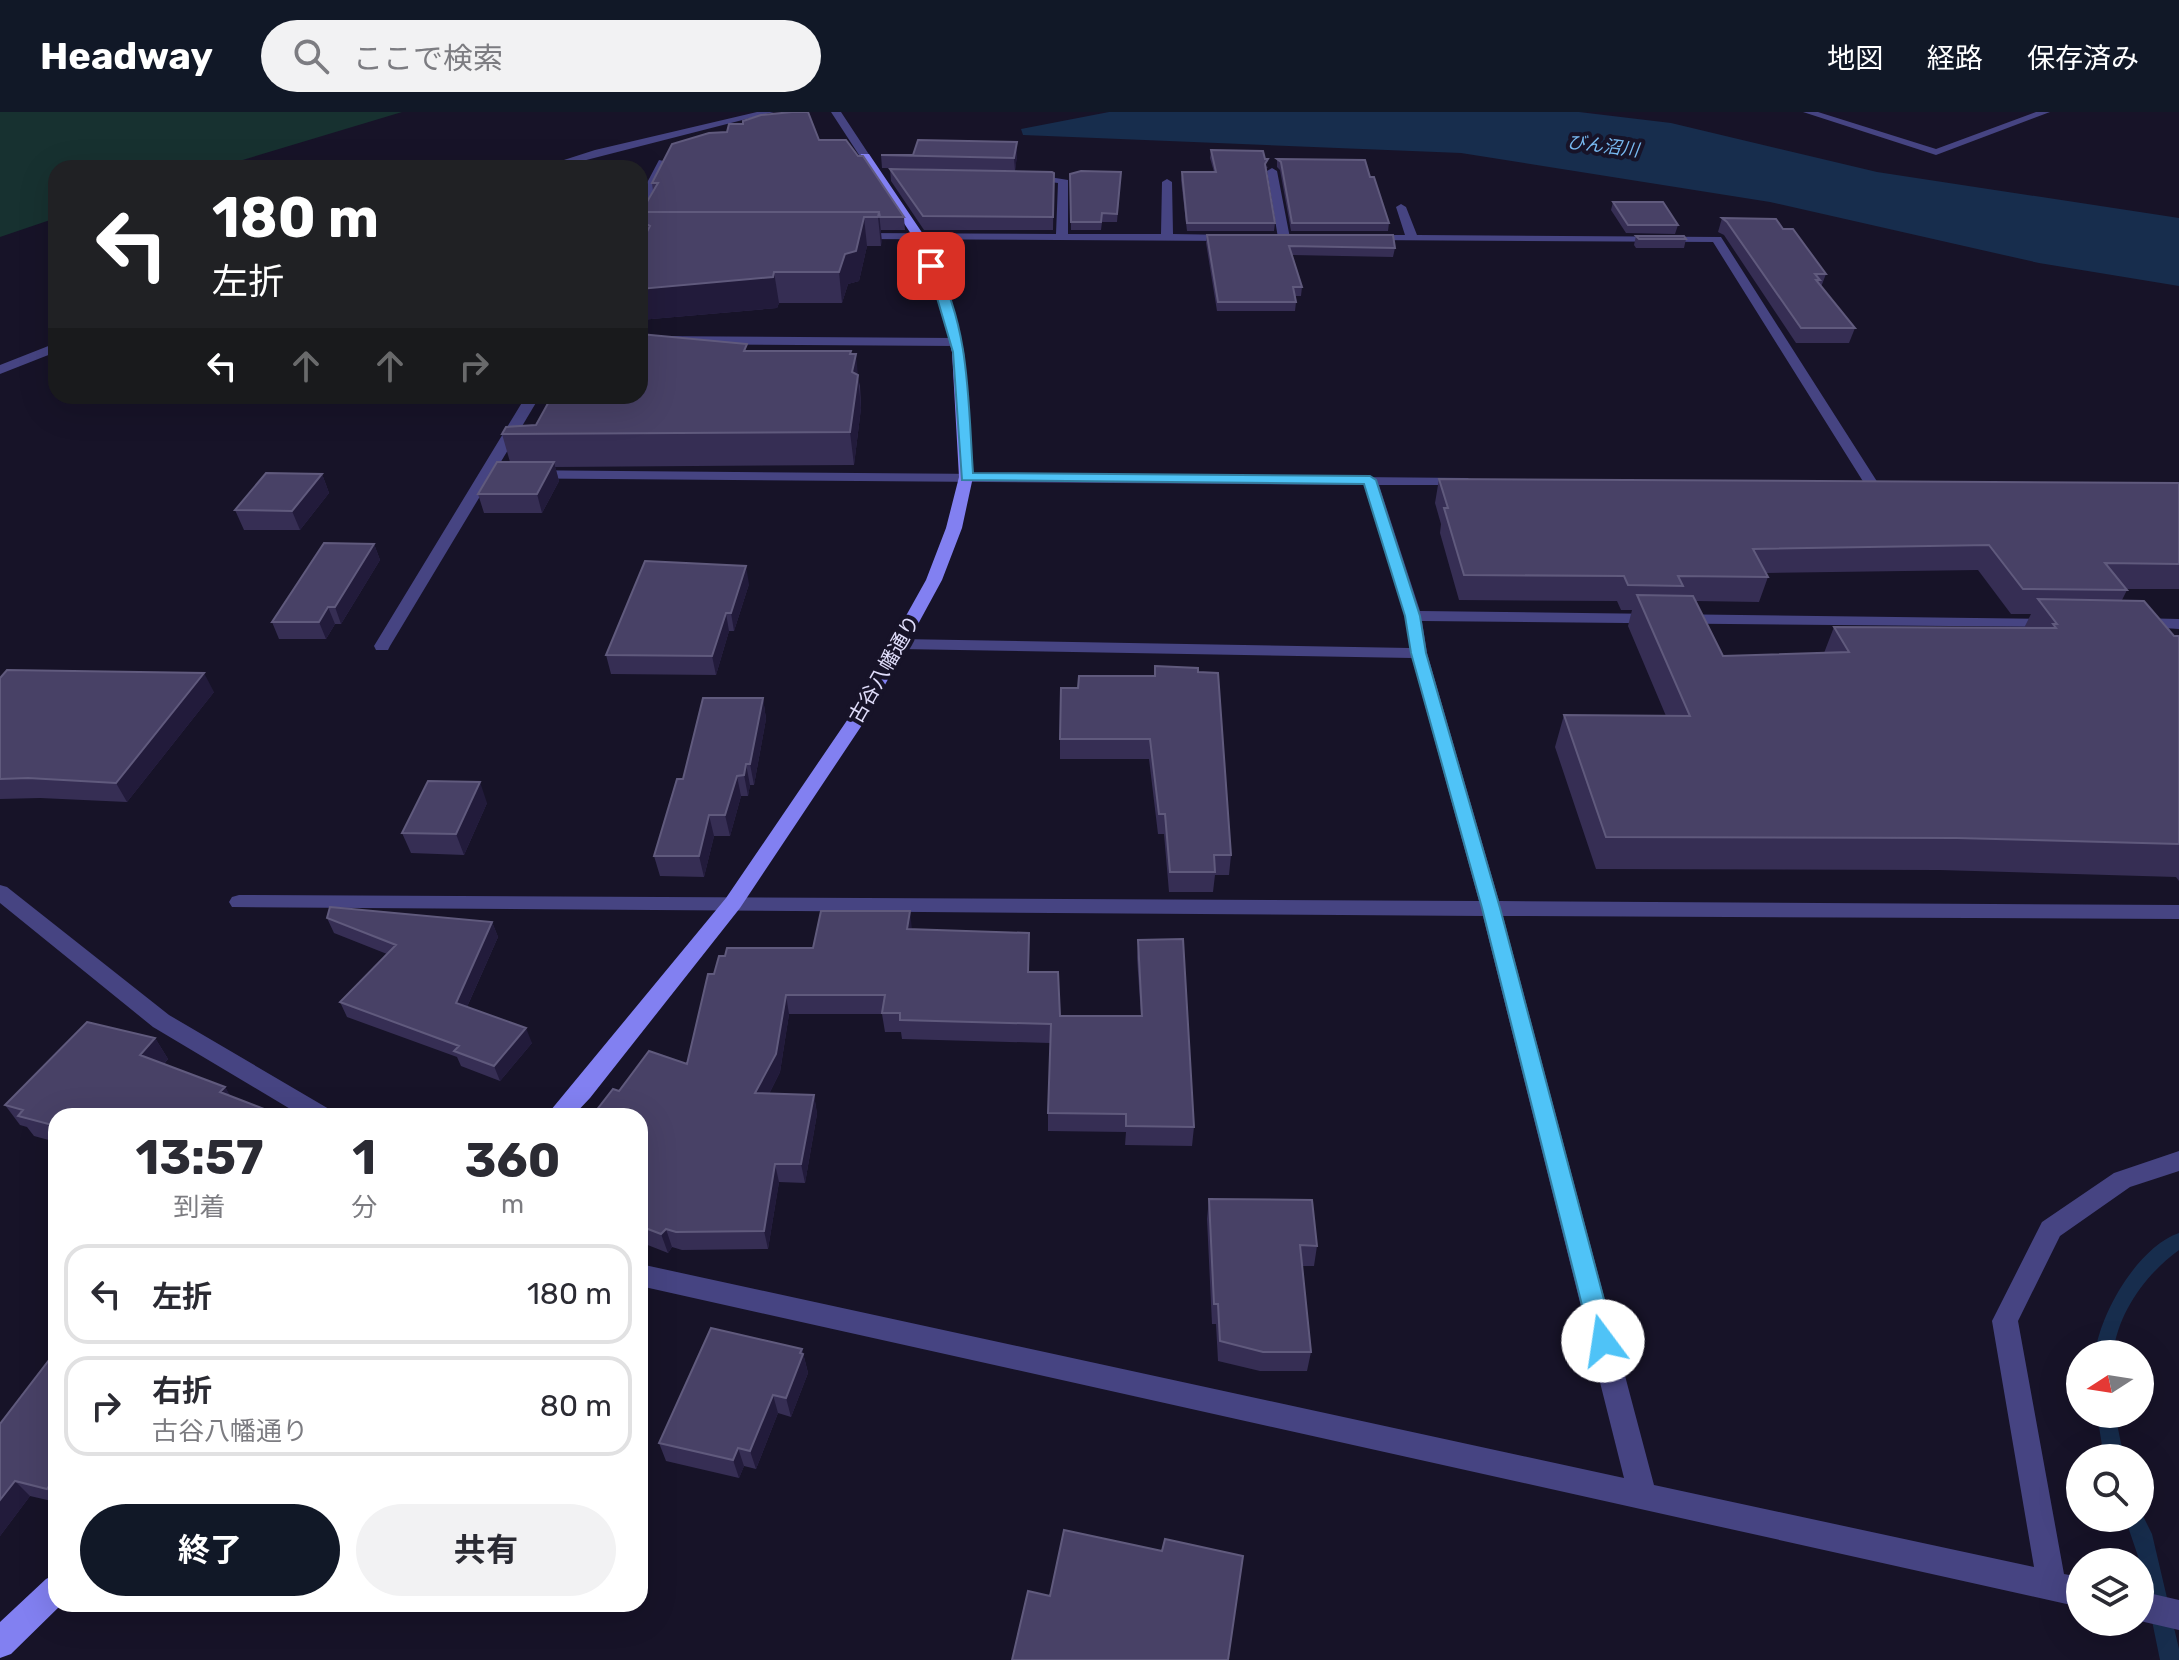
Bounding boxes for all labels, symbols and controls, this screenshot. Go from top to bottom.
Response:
search box [261,20,821,92]
text: Headway [40,33,213,79]
icon: search [289,34,333,78]
text: ここで検索 [353,41,503,77]
text: 地図 [1827,42,1883,75]
text: 経路 [1927,42,1983,75]
text: 保存済み [2027,42,2139,75]
water label: びん沼川 [1566,131,1642,162]
text: 180 m [212,185,379,251]
icon: left [80,192,184,296]
pin [897,232,965,300]
icon: arrive [909,244,953,288]
text: 左折 [212,260,284,303]
icon: left [200,344,244,388]
icon: ahead [284,344,328,388]
icon: ahead [368,344,412,388]
icon: right [452,344,496,388]
street label: 古谷八幡通り [844,611,924,727]
text: 13:57 [136,1129,264,1186]
text: 1 [352,1129,376,1186]
text: 360 [465,1132,560,1189]
text: m [501,1189,524,1220]
text: 到着 [174,1192,226,1223]
text: 分 [351,1192,377,1223]
icon: left [84,1272,128,1316]
text: 180 m [527,1276,612,1312]
text: 左折 [152,1279,212,1315]
position arrow [1561,1299,1645,1383]
north arrow [2066,1340,2154,1428]
map controls [2066,1340,2154,1636]
text: 右折 [152,1373,212,1409]
icon: right [84,1384,128,1428]
text: 80 m [540,1388,612,1424]
text: 古谷八幡通り [152,1416,308,1447]
button: search [2066,1444,2154,1532]
button: 終了 [80,1504,340,1596]
button: 共有 [356,1504,616,1596]
button: layers [2066,1548,2154,1636]

